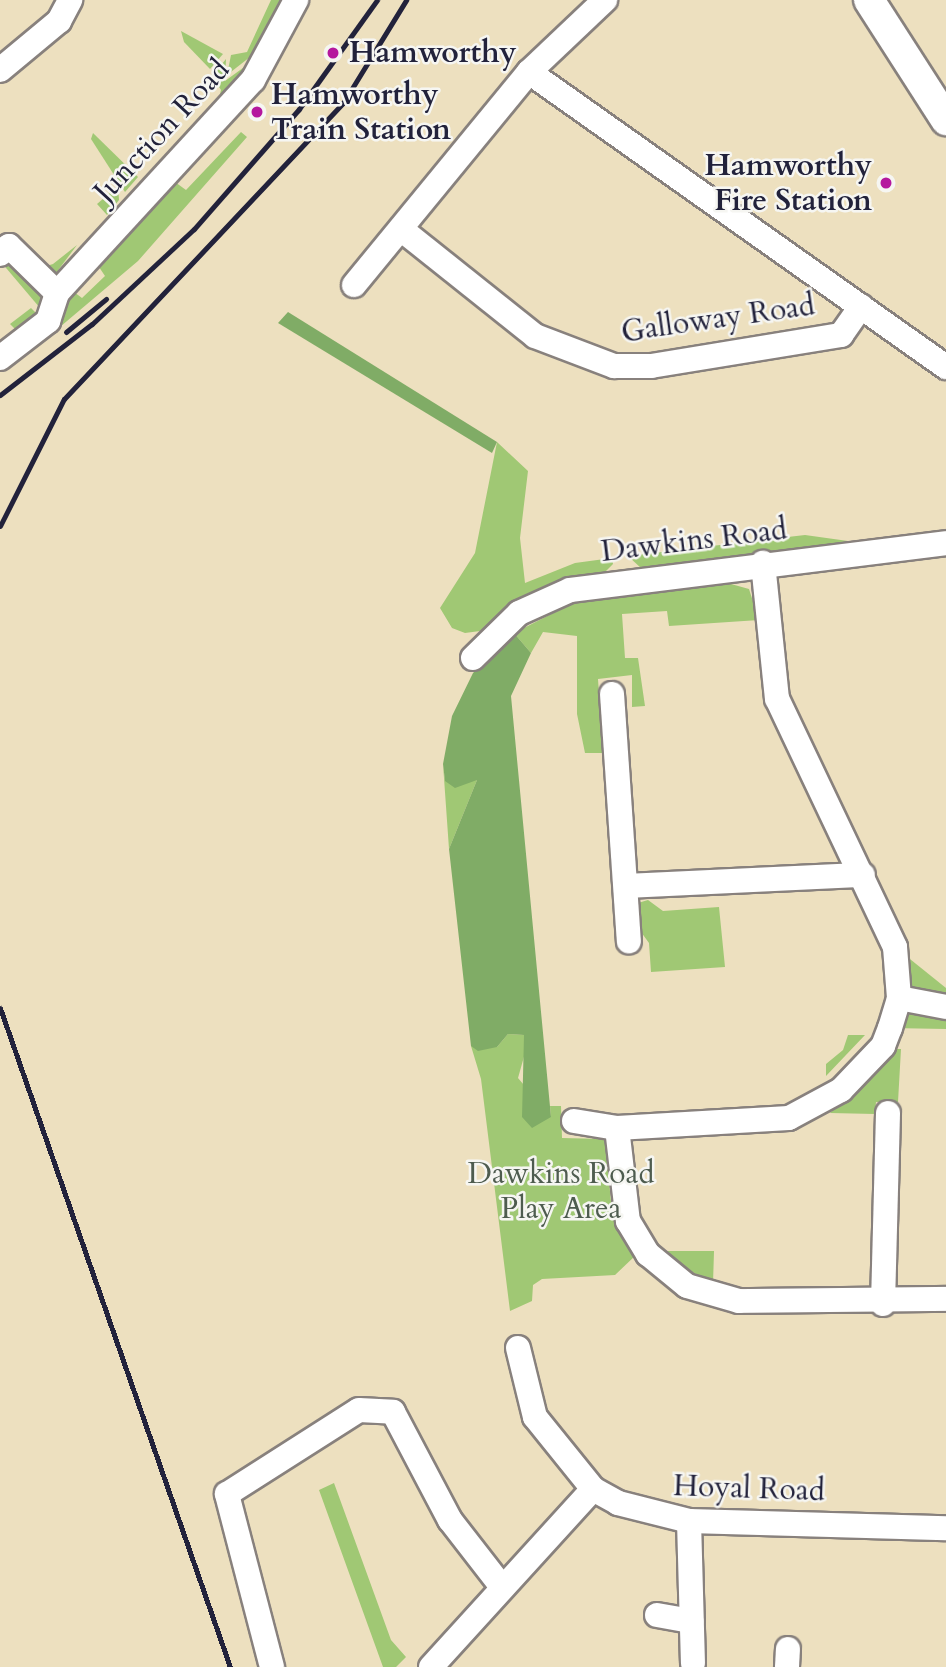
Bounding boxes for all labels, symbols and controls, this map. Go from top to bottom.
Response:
place label: Hamworthy [349,35,517,71]
marker: Hamworthy [323,43,343,63]
street label: Junction Road [87,52,237,210]
place label: Hamworthy Train Station [271,77,451,148]
marker: Hamworthy Train Station [249,104,265,120]
place label: Hamworthy Fire Station [704,148,872,218]
marker: Hamworthy Fire Station [878,175,894,191]
street label: Galloway Road [619,288,817,350]
street label: Dawkins Road [599,512,789,570]
park label: Dawkins Road Play Area [468,1156,654,1226]
street label: Hoyal Road [673,1468,825,1510]

